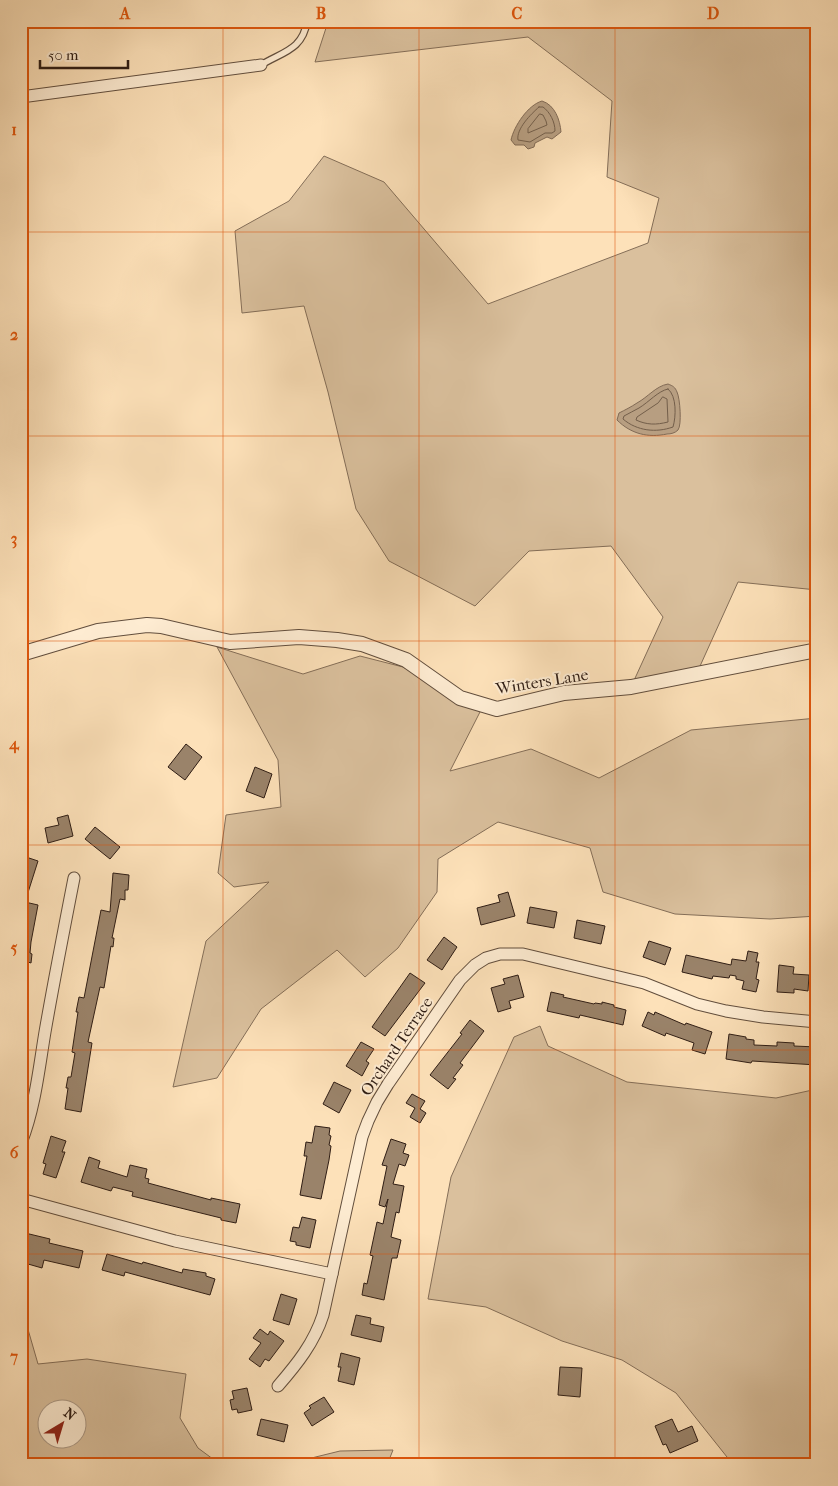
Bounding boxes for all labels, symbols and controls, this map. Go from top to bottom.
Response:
text: A [119,4,131,23]
text: B [316,4,326,23]
text: C [512,4,523,23]
text: D [707,4,719,23]
scale bar [40,38,128,70]
text: 50 m [48,46,79,64]
text: 1 [11,120,17,139]
text: 2 [10,325,18,344]
text: 3 [11,529,17,549]
street label: Winters Lane [493,665,590,698]
text: 4 [8,734,20,754]
text: 5 [11,938,18,957]
street label: Orchard Terrace [356,993,436,1099]
text: 6 [10,1143,19,1162]
text: 7 [9,1347,18,1366]
north arrow [38,1398,88,1448]
text: N [60,1404,79,1424]

